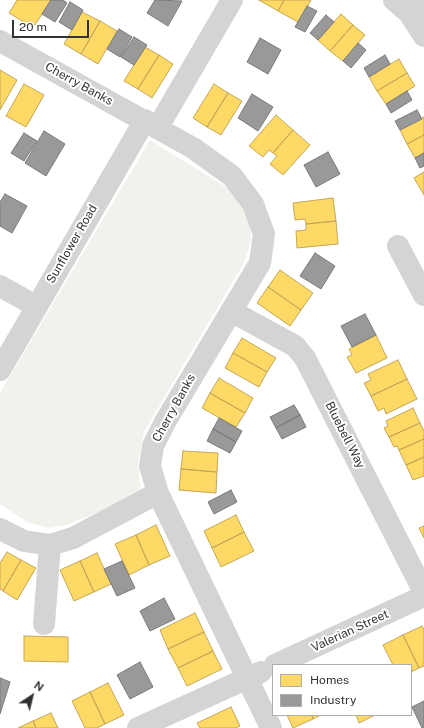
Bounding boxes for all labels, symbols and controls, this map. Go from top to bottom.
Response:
scale bar [14,12,91,38]
text: 20 m [19,20,47,34]
street label: Cherry Banks [43,59,115,109]
street label: Sunflower Road [44,202,100,286]
street label: Cherry Banks [149,372,199,444]
street label: Bluebell Way [322,399,368,471]
street label: Valerian Street [309,607,391,655]
legend [272,664,412,716]
text: Homes [310,673,349,687]
north arrow [12,676,52,716]
text: N [32,679,46,694]
text: Industry [310,693,356,707]

